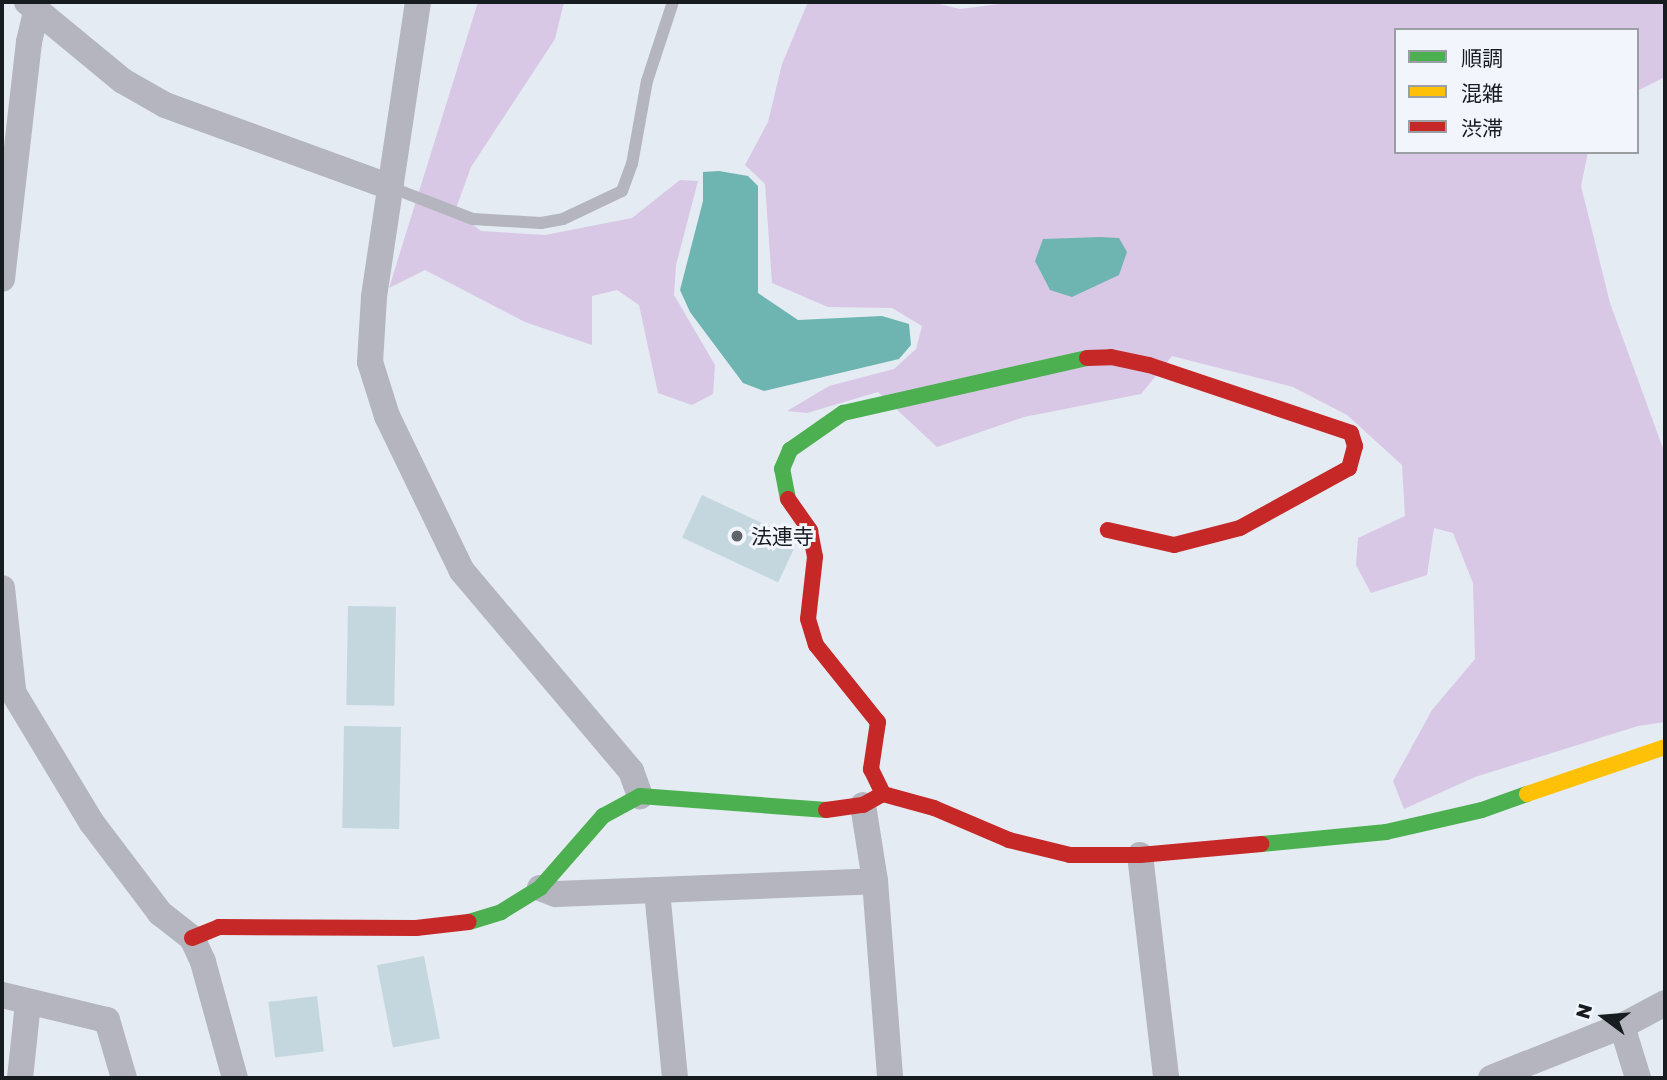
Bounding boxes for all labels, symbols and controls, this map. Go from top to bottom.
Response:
legend [1394,28,1639,154]
text: 順調 [1461,45,1503,71]
text: 混雑 [1461,80,1503,106]
text: 渋滞 [1461,115,1503,141]
place label: 法連寺 [751,523,814,549]
marker: 法連寺 [729,528,745,544]
north arrow [1569,982,1639,1052]
text: N [1570,1001,1596,1021]

